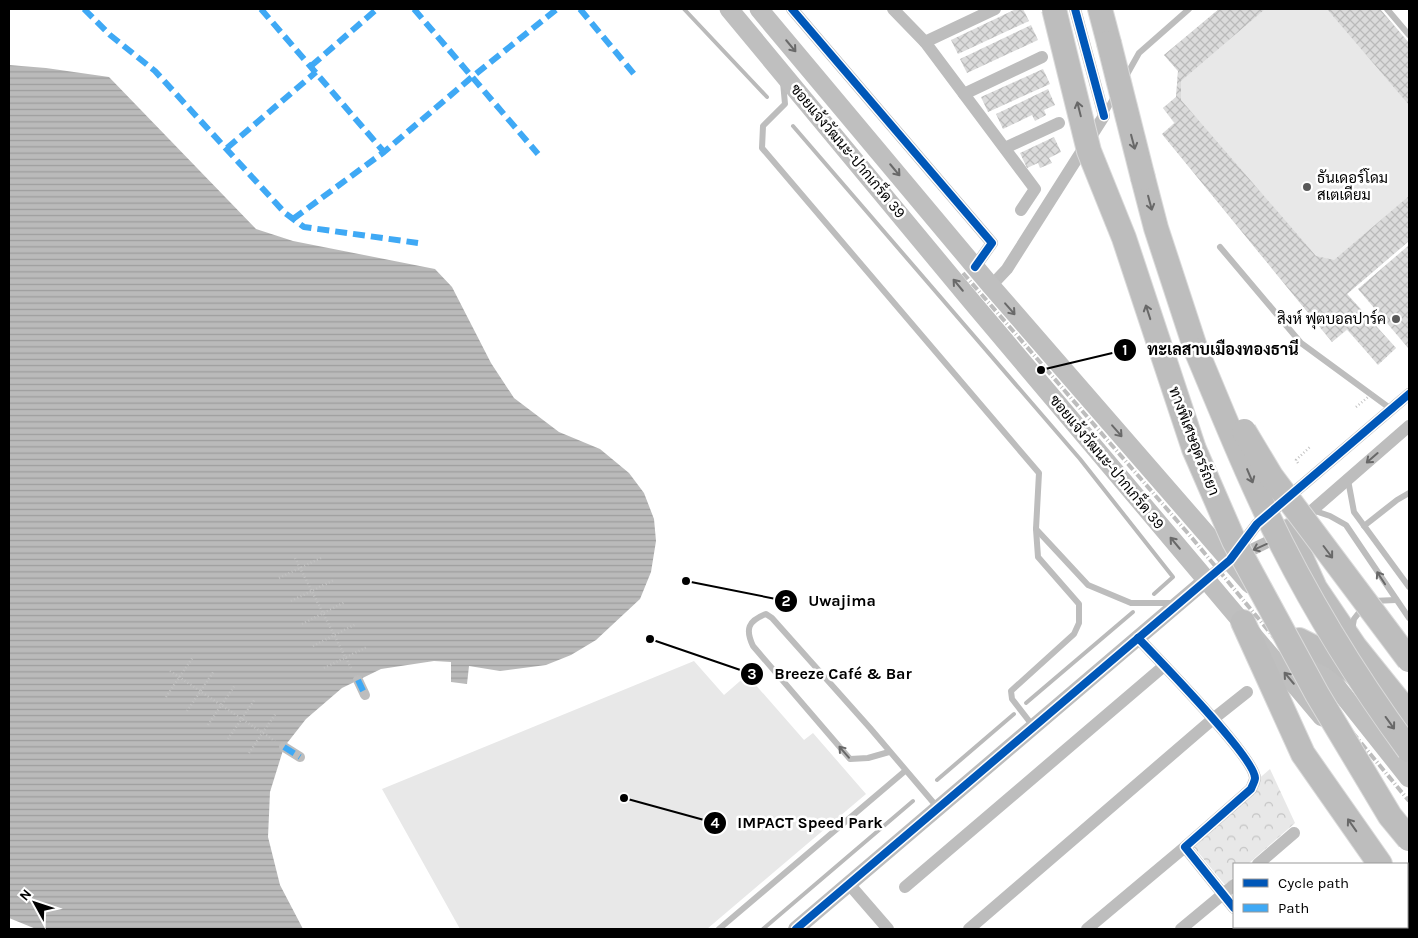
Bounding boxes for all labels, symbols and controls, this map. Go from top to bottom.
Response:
one-way arrow [785,39,796,52]
street label: ซอยแจ้งวัฒนะ-ปากเกร็ด 39 [787,79,911,222]
one-way arrow [1074,101,1083,117]
one-way arrow [1129,133,1139,149]
one-way arrow [889,164,901,177]
place label: ธันเดอร์โดม สเตเดียม [1317,168,1388,204]
marker: ธันเดอร์โดม สเตเดียม [1301,181,1313,193]
one-way arrow [1146,195,1155,211]
one-way arrow [952,278,963,291]
one-way arrow [1005,302,1016,315]
one-way arrow [1143,305,1152,320]
place label: สิงห์ ฟุตบอลปาร์ค [1277,309,1386,330]
marker: สิงห์ ฟุตบอลปาร์ค [1390,313,1402,325]
callout: ทะเลสาบเมืองทองธานี [1113,334,1309,365]
text: ทะเลสาบเมืองทองธานี [1147,339,1299,359]
text: 1 [1122,341,1128,359]
street label: ทางพิเศษอุดรรัถยา [1163,384,1223,499]
street label: ซอยแจ้งวัฒนะ-ปากเกร็ด 39 [1046,390,1170,533]
one-way arrow [1111,425,1123,438]
one-way arrow [1366,452,1379,463]
one-way arrow [1246,467,1255,483]
one-way arrow [1170,537,1181,550]
one-way arrow [1253,542,1268,552]
one-way arrow [1323,545,1333,559]
one-way arrow [1376,572,1386,586]
callout: Uwajima [773,585,886,616]
text: Uwajima [808,591,876,610]
text: 2 [781,592,791,610]
callout: Breeze Café & Bar [739,658,922,689]
text: Breeze Café & Bar [774,664,912,683]
text: 3 [747,665,757,683]
one-way arrow [1283,671,1294,684]
one-way arrow [1384,716,1395,729]
one-way arrow [839,746,850,759]
callout: IMPACT Speed Park [702,807,893,838]
text: IMPACT Speed Park [737,813,883,832]
text: 4 [711,814,720,832]
one-way arrow [1347,818,1357,832]
legend [1233,863,1408,928]
text: Cycle path [1278,874,1349,892]
north arrow [10,878,60,928]
text: N [16,886,35,904]
text: Path [1278,899,1309,917]

